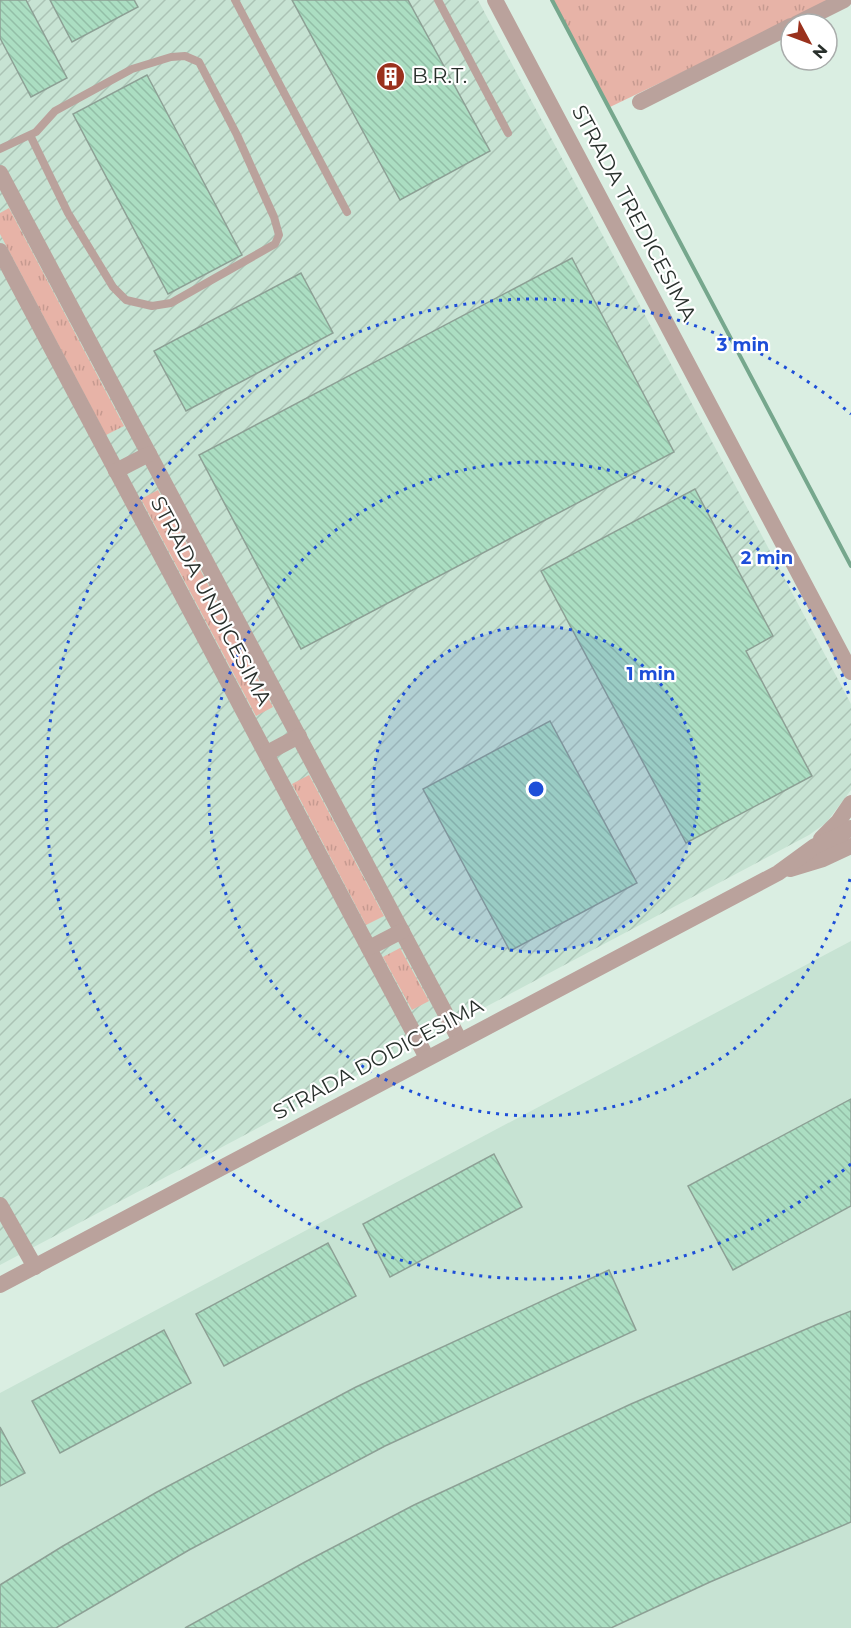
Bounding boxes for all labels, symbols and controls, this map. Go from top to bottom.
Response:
north arrow [779,12,839,72]
text: N [809,40,831,63]
building icon: B.R.T. [375,60,407,92]
place label: B.R.T. [412,63,467,88]
street label: STRADA TREDICESIMA [567,101,702,326]
text: 3 min [716,334,769,356]
street label: STRADA UNDICESIMA [146,492,278,710]
text: 2 min [741,547,793,569]
text: 1 min [627,663,675,685]
centre of rings [526,779,546,799]
street label: STRADA DODICESIMA [268,992,488,1125]

